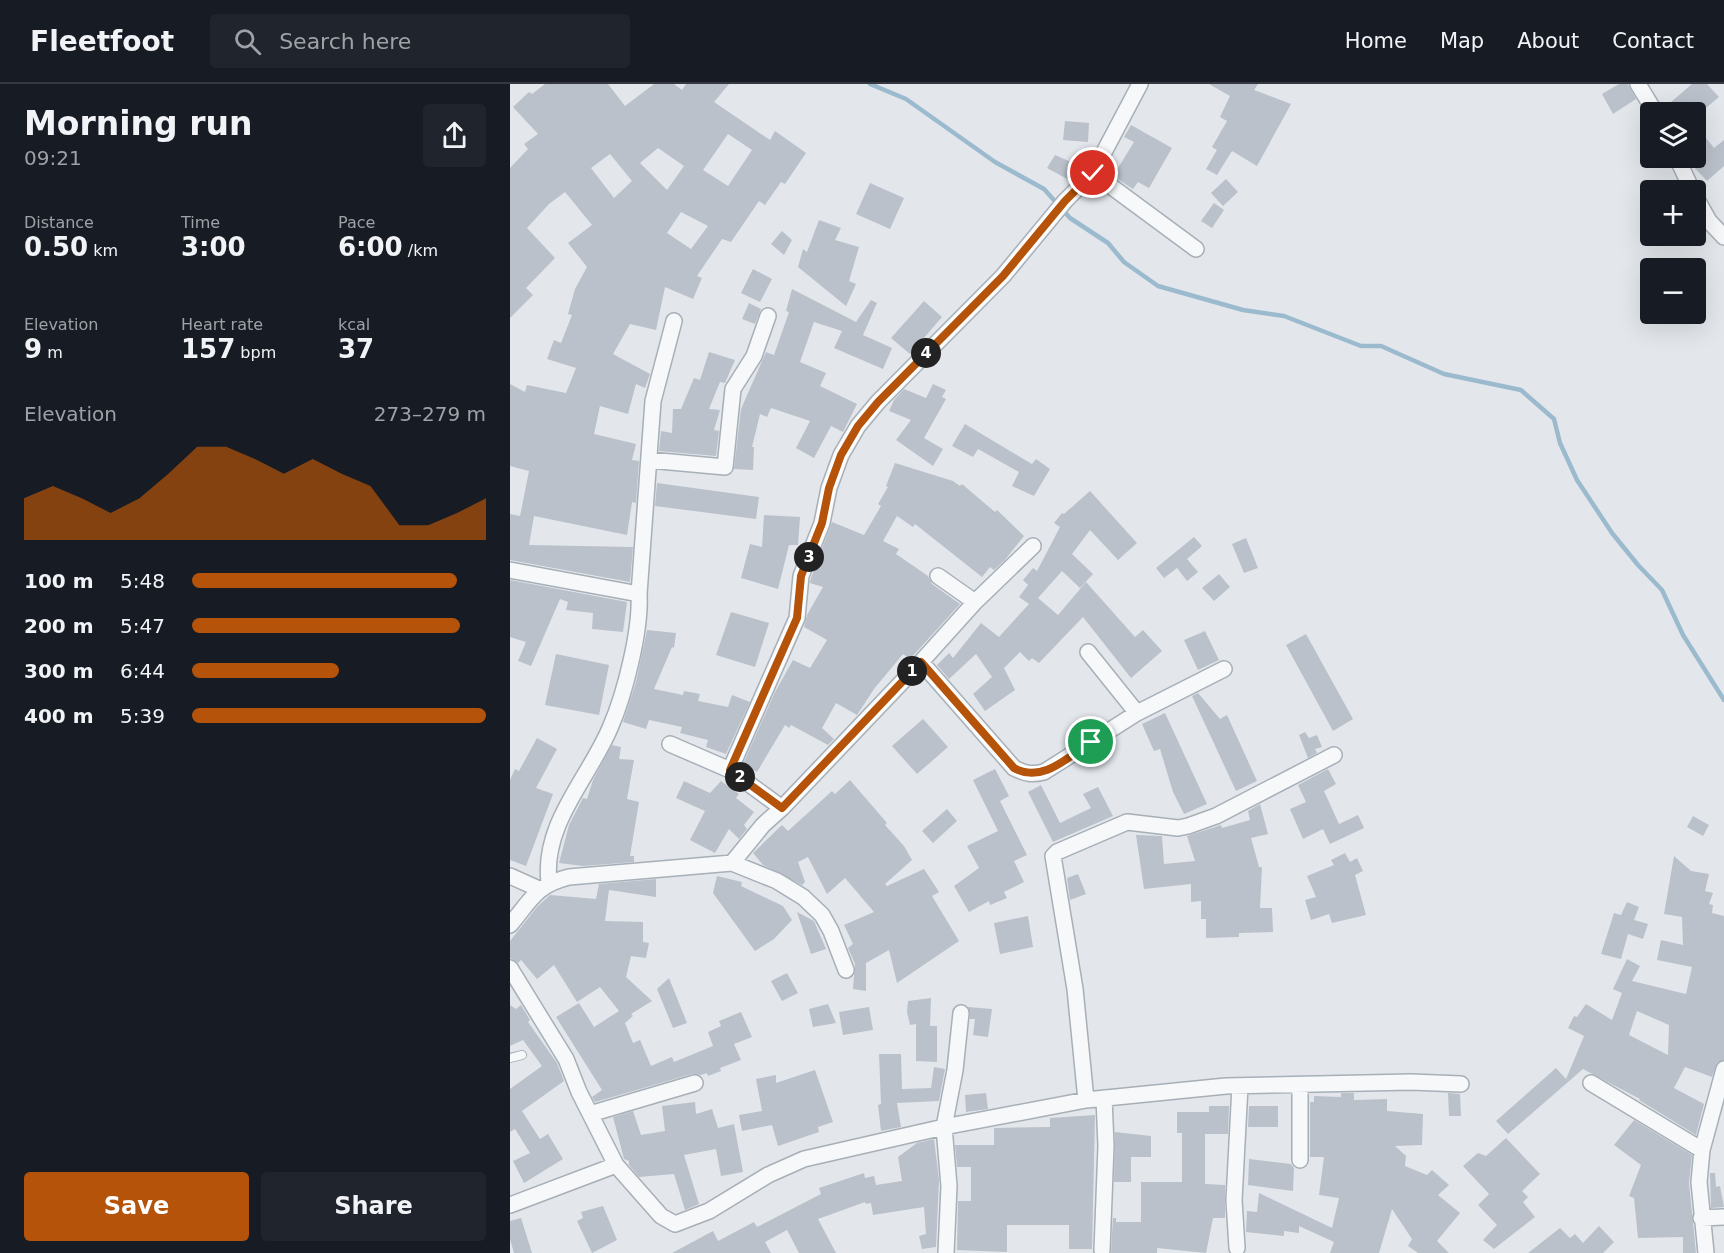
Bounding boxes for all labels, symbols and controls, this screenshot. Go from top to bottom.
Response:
search box [210,14,630,68]
text: Fleetfoot [30,25,174,58]
icon: search [231,25,264,58]
text: Search here [279,29,411,54]
text: Home [1345,29,1407,53]
text: Map [1440,29,1484,53]
text: About [1517,29,1579,53]
text: Contact [1612,29,1694,53]
map controls [1640,102,1706,324]
button: layers [1640,102,1706,168]
text: Morning run [24,104,252,143]
button: share [423,104,486,167]
text: 09:21 [24,146,82,170]
pin [1067,147,1118,198]
icon: check [1076,156,1109,189]
button: + [1640,180,1706,246]
text: Distance [24,213,94,232]
text: Time [181,213,220,232]
text: Pace [338,213,375,232]
text: 0.50 [24,232,88,262]
text: 3:00 [181,232,246,262]
text: 6:00 [338,232,403,262]
text: km [88,241,118,260]
text: /km [403,241,438,260]
button: − [1640,258,1706,324]
text: Elevation [24,315,98,334]
text: Heart rate [181,315,263,334]
text: kcal [338,315,370,334]
text: 9 [24,334,42,364]
text: 157 [181,334,235,364]
text: 37 [338,334,374,364]
pin: 4 [911,338,941,368]
text: m [42,343,63,362]
text: bpm [235,343,276,362]
text: 4 [920,343,932,362]
text: Elevation [24,402,117,426]
text: 273–279 m [374,402,486,426]
pin: 3 [794,542,824,572]
text: 3 [803,547,815,566]
text: 100 m [24,569,94,593]
text: 5:48 [120,569,165,593]
text: 200 m [24,614,94,638]
text: 5:47 [120,614,165,638]
pin: 1 [897,656,927,686]
text: 300 m [24,659,94,683]
text: 6:44 [120,659,165,683]
text: 1 [906,661,918,680]
text: 400 m [24,704,94,728]
text: 5:39 [120,704,165,728]
pin [1065,716,1116,767]
icon: arrive [1074,725,1107,758]
pin: 2 [725,762,755,792]
text: 2 [734,767,746,786]
button: Save [24,1172,249,1241]
button: Share [261,1172,486,1241]

